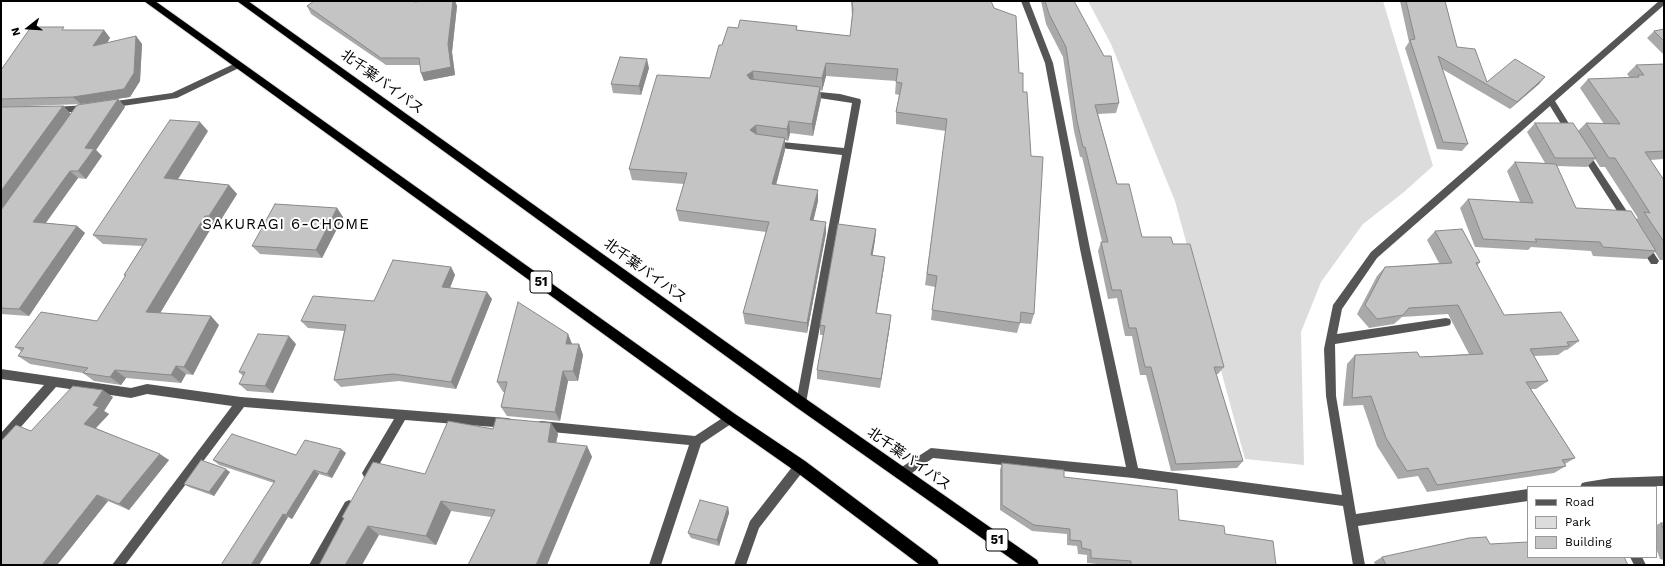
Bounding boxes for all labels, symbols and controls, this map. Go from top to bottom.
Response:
north arrow [8,8,48,48]
text: N [9,26,23,37]
street label: 北千葉バイパス [337,46,427,118]
district label: SAKURAGI 6-CHOME [202,216,370,234]
street label: 北千葉バイパス [600,235,690,307]
road number: 51 [530,271,552,293]
street label: 北千葉バイパス [864,424,954,494]
legend [1527,486,1657,558]
text: Road [1565,495,1594,509]
text: Park [1565,515,1591,529]
road number: 51 [986,529,1008,551]
text: Building [1565,535,1612,549]

